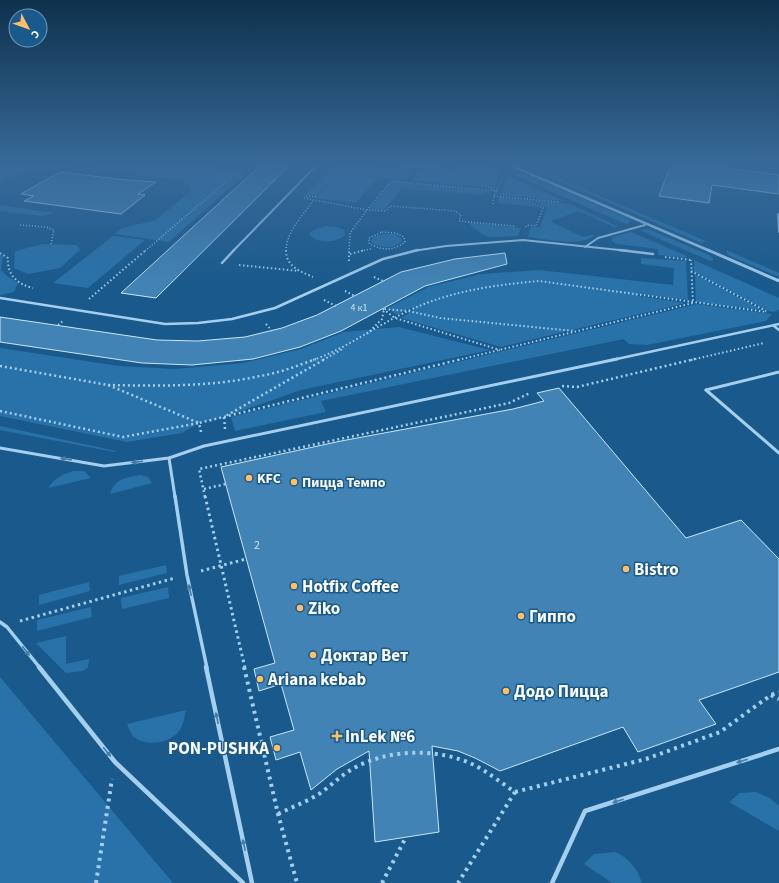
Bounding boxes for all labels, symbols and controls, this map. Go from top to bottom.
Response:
north arrow [8,8,48,48]
text: С [27,27,43,42]
house number: 4 к1 [351,301,367,315]
one-way arrow [60,456,72,462]
one-way arrow [131,459,143,465]
place label: KFC [257,469,281,489]
marker: KFC [244,473,254,483]
place label: Пицца Темпо [302,473,386,493]
marker: Пицца Темпо [289,477,299,487]
house number: 2 [254,537,260,554]
place label: Bistro [634,558,679,582]
marker: Bistro [621,564,631,574]
place label: Hotfix Coffee [302,575,399,599]
marker: Hotfix Coffee [289,581,299,591]
one-way arrow [186,584,192,597]
place label: Ziko [308,597,340,621]
marker: Ziko [295,603,305,613]
place label: Гиппо [529,605,576,629]
marker: Гиппо [516,611,526,621]
place label: Доктар Вет [321,644,408,668]
one-way arrow [21,646,30,657]
marker: Доктар Вет [308,650,318,660]
place label: Ariana kebab [267,668,366,692]
marker: Ariana kebab [255,674,265,684]
place label: Додо Пицца [514,680,608,704]
marker: Додо Пицца [501,686,511,696]
one-way arrow [213,712,219,724]
place label: InLek №6 [345,725,415,749]
marker: InLek №6 [332,731,342,741]
place label: PON-PUSHKA [168,737,269,761]
marker: PON-PUSHKA [272,743,282,753]
one-way arrow [103,747,111,758]
one-way arrow [736,758,748,764]
one-way arrow [612,798,624,804]
one-way arrow [240,839,246,851]

